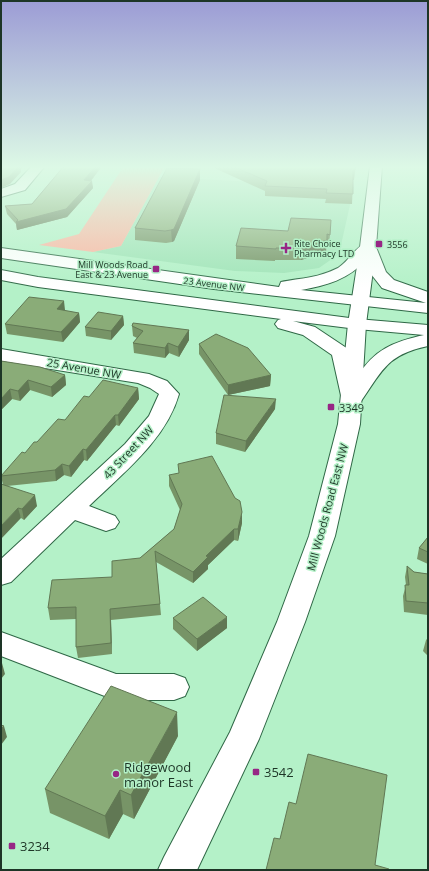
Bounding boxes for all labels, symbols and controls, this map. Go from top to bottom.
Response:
place label: Rite Choice Pharmacy LTD [294,237,354,260]
place label: 3556 [387,238,408,251]
marker: 3556 [374,239,384,249]
marker: Rite Choice Pharmacy LTD [281,243,291,253]
place label: Mill Woods Road East & 23 Avenue [75,258,148,281]
marker: Mill Woods Road East & 23 Avenue [151,264,161,274]
street label: 23 Avenue NW [183,274,246,294]
street label: 25 Avenue NW [46,354,122,382]
place label: 3349 [339,400,364,415]
marker: 3349 [326,402,336,412]
street label: 43 Street NW [100,422,156,482]
street label: Mill Woods Road East NW [303,442,351,572]
place label: Ridgewood manor East [124,758,193,791]
place label: 3542 [264,763,294,781]
marker: 3542 [251,767,261,777]
marker: Ridgewood manor East [111,769,121,779]
place label: 3234 [20,837,50,855]
marker: 3234 [7,841,17,851]

